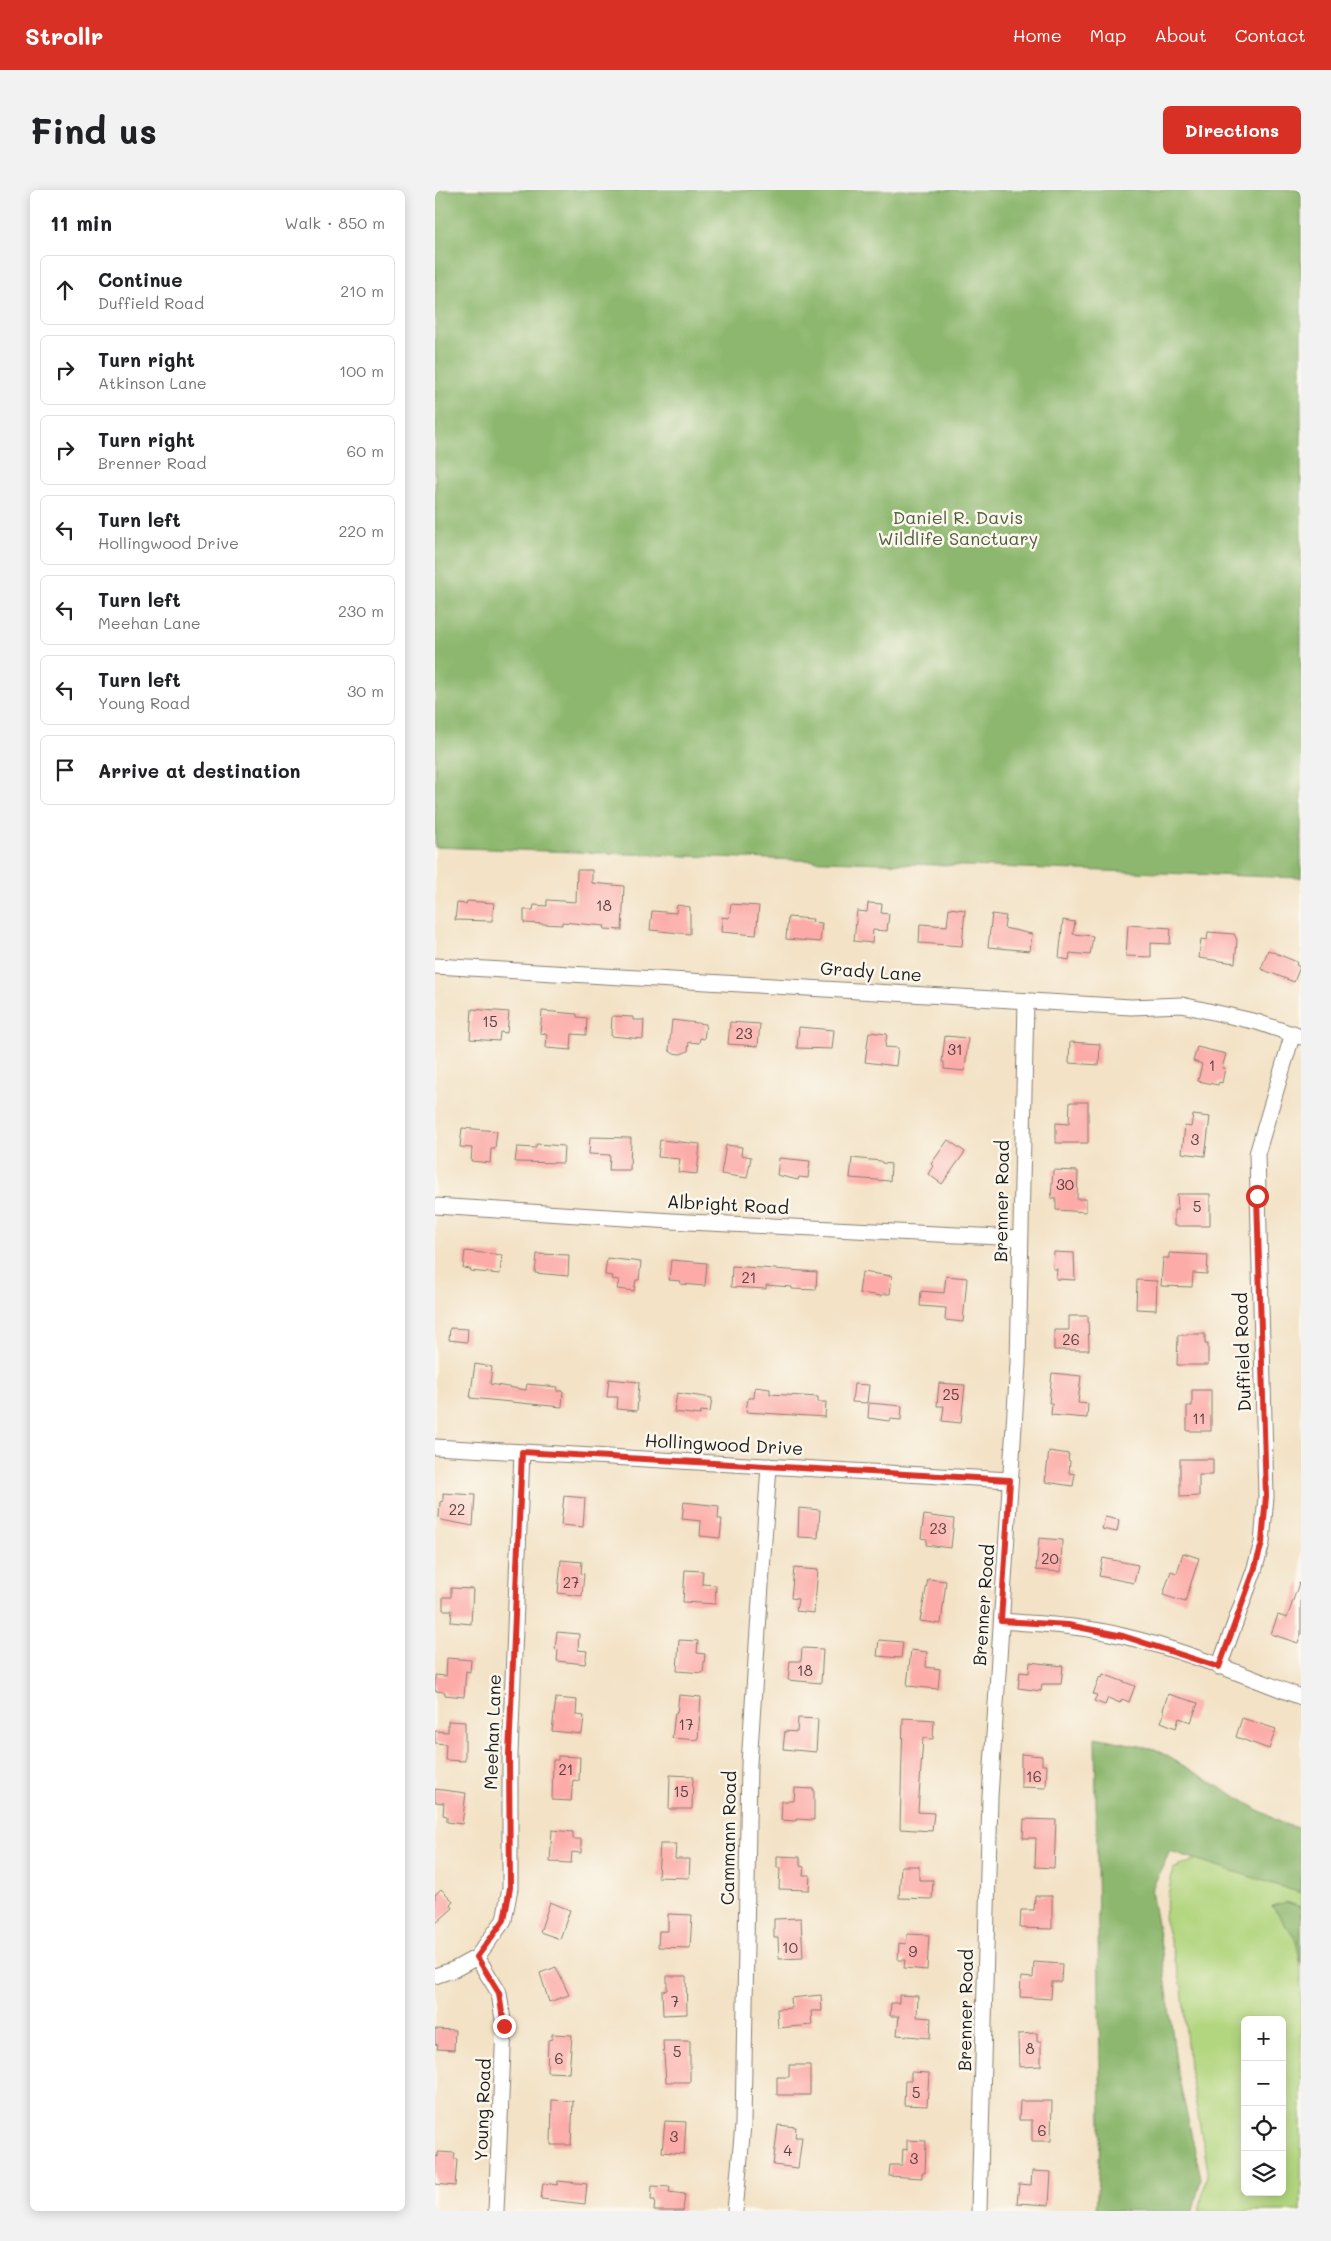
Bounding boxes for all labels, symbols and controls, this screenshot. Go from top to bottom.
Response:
text: Strollr [25,20,103,51]
text: Home [1013,23,1062,47]
text: Map [1090,23,1126,47]
text: About [1154,23,1207,47]
text: Contact [1235,23,1306,47]
button: Directions [1163,106,1301,154]
text: Find us [30,107,157,153]
text: 11 min [50,209,112,236]
text: Walk · 850 m [285,212,385,233]
text: Continue [98,267,183,292]
icon: ahead [51,276,79,304]
text: 210 m [340,280,384,301]
text: Duffield Road [98,292,204,313]
text: Turn right [98,347,195,372]
icon: right [51,356,79,384]
text: 100 m [339,360,384,381]
text: Atkinson Lane [98,372,207,393]
text: Turn right [98,427,195,452]
icon: right [51,436,79,464]
text: 60 m [347,440,384,461]
text: Brenner Road [98,452,207,473]
park label: Daniel R. Davis Wildlife Sanctuary [878,505,1038,550]
text: Turn left [98,507,181,532]
icon: left [51,516,79,544]
text: 220 m [338,520,384,541]
text: Hollingwood Drive [98,532,239,553]
text: Turn left [98,587,181,612]
icon: left [51,596,79,624]
text: 230 m [338,600,384,621]
text: Meehan Lane [98,612,201,633]
text: Turn left [98,667,181,692]
icon: left [51,676,79,704]
text: 30 m [347,680,384,701]
text: Young Road [98,692,190,713]
icon: arrive [51,756,79,784]
text: Arrive at destination [98,758,301,783]
house number: 18 [596,895,612,915]
street label: Grady Lane [819,955,923,987]
house number: 15 [482,1011,498,1031]
house number: 23 [735,1023,753,1043]
house number: 31 [947,1039,963,1059]
house number: 1 [1209,1055,1215,1075]
house number: 3 [1191,1129,1200,1149]
street label: Brenner Road [988,1140,1014,1262]
house number: 30 [1056,1174,1074,1194]
route start [1246,1185,1269,1208]
street label: Albright Road [666,1189,790,1219]
house number: 5 [1193,1196,1201,1216]
house number: 21 [741,1267,757,1287]
street label: Duffield Road [1228,1292,1256,1412]
house number: 26 [1062,1329,1080,1349]
house number: 25 [942,1384,960,1404]
house number: 11 [1192,1408,1206,1428]
street label: Hollingwood Drive [644,1428,804,1460]
house number: 22 [449,1499,465,1519]
house number: 23 [929,1518,947,1538]
street label: Brenner Road [967,1543,999,1667]
house number: 20 [1041,1548,1059,1568]
house number: 27 [563,1572,579,1592]
house number: 18 [797,1660,813,1680]
street label: Meehan Lane [478,1674,506,1790]
house number: 17 [678,1714,694,1734]
house number: 21 [558,1759,574,1779]
house number: 16 [1026,1766,1042,1786]
street label: Cammann Road [715,1771,741,1905]
house number: 15 [673,1781,689,1801]
house number: 10 [782,1937,798,1957]
house number: 9 [909,1941,918,1961]
street label: Brenner Road [952,1949,978,2071]
house number: 7 [671,1991,679,2011]
route end [493,2015,516,2038]
map controls [1241,2016,1286,2196]
button: + [1241,2016,1286,2061]
house number: 8 [1025,2038,1035,2058]
house number: 5 [673,2041,681,2061]
house number: 6 [554,2048,564,2068]
street label: Young Road [468,2058,496,2162]
button: − [1241,2061,1286,2106]
house number: 5 [912,2082,920,2102]
button: locate [1241,2106,1286,2151]
house number: 6 [1037,2120,1047,2140]
house number: 3 [670,2126,679,2146]
house number: 4 [784,2140,793,2160]
house number: 3 [910,2148,919,2168]
button: layers [1241,2151,1286,2196]

